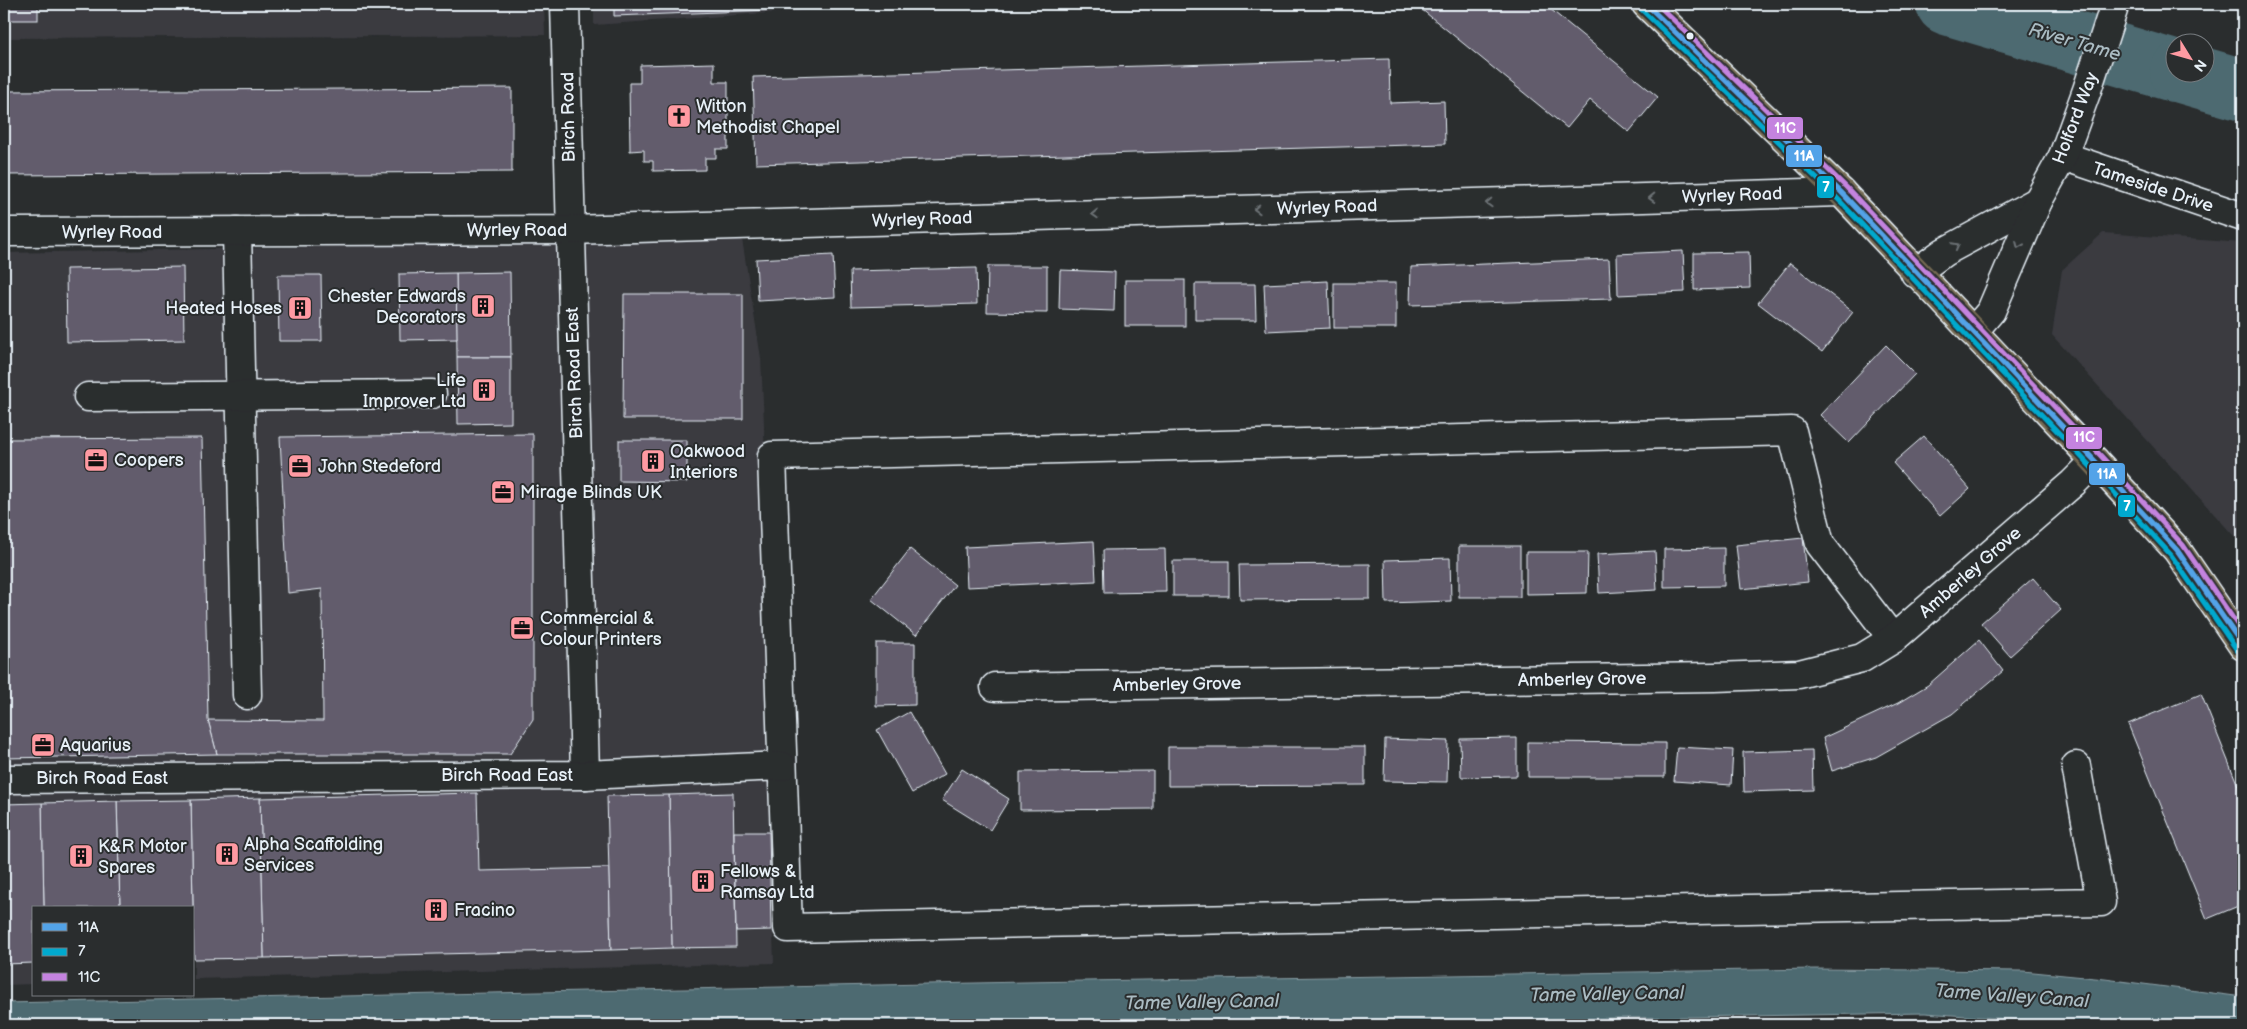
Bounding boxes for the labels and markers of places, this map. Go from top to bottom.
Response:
unlabelled marker [1685,31,1695,41]
place label: Witton Methodist Chapel [696,96,840,138]
church icon: Witton Methodist Chapel [666,103,692,129]
place label: Chester Edwards Decorators [328,286,466,328]
building icon: Chester Edwards Decorators [470,293,496,319]
building icon: Heated Hoses [287,295,313,321]
place label: Heated Hoses [165,298,282,319]
place label: Life Improver Ltd [363,370,466,412]
building icon: Life Improver Ltd [471,377,497,403]
place label: Oakwood Interiors [670,441,745,483]
office icon: Coopers [83,447,109,473]
building icon: Oakwood Interiors [640,448,666,474]
place label: Coopers [114,450,184,471]
office icon: John Stedeford [287,453,313,479]
place label: John Stedeford [318,456,441,477]
office icon: Mirage Blinds UK [490,479,516,505]
place label: Mirage Blinds UK [520,482,662,503]
place label: Commercial & Colour Printers [540,608,662,650]
office icon: Commercial & Colour Printers [509,615,535,641]
office icon: Aquarius [30,732,56,758]
place label: Aquarius [60,735,131,756]
place label: Alpha Scaffolding Services [244,834,383,876]
place label: K&R Motor Spares [98,836,187,878]
building icon: Alpha Scaffolding Services [214,841,240,867]
building icon: K&R Motor Spares [68,843,94,869]
place label: Fellows & Ramsay Ltd [720,861,814,903]
building icon: Fellows & Ramsay Ltd [690,868,716,894]
building icon: Fracino [423,897,449,923]
place label: Fracino [454,900,515,921]

